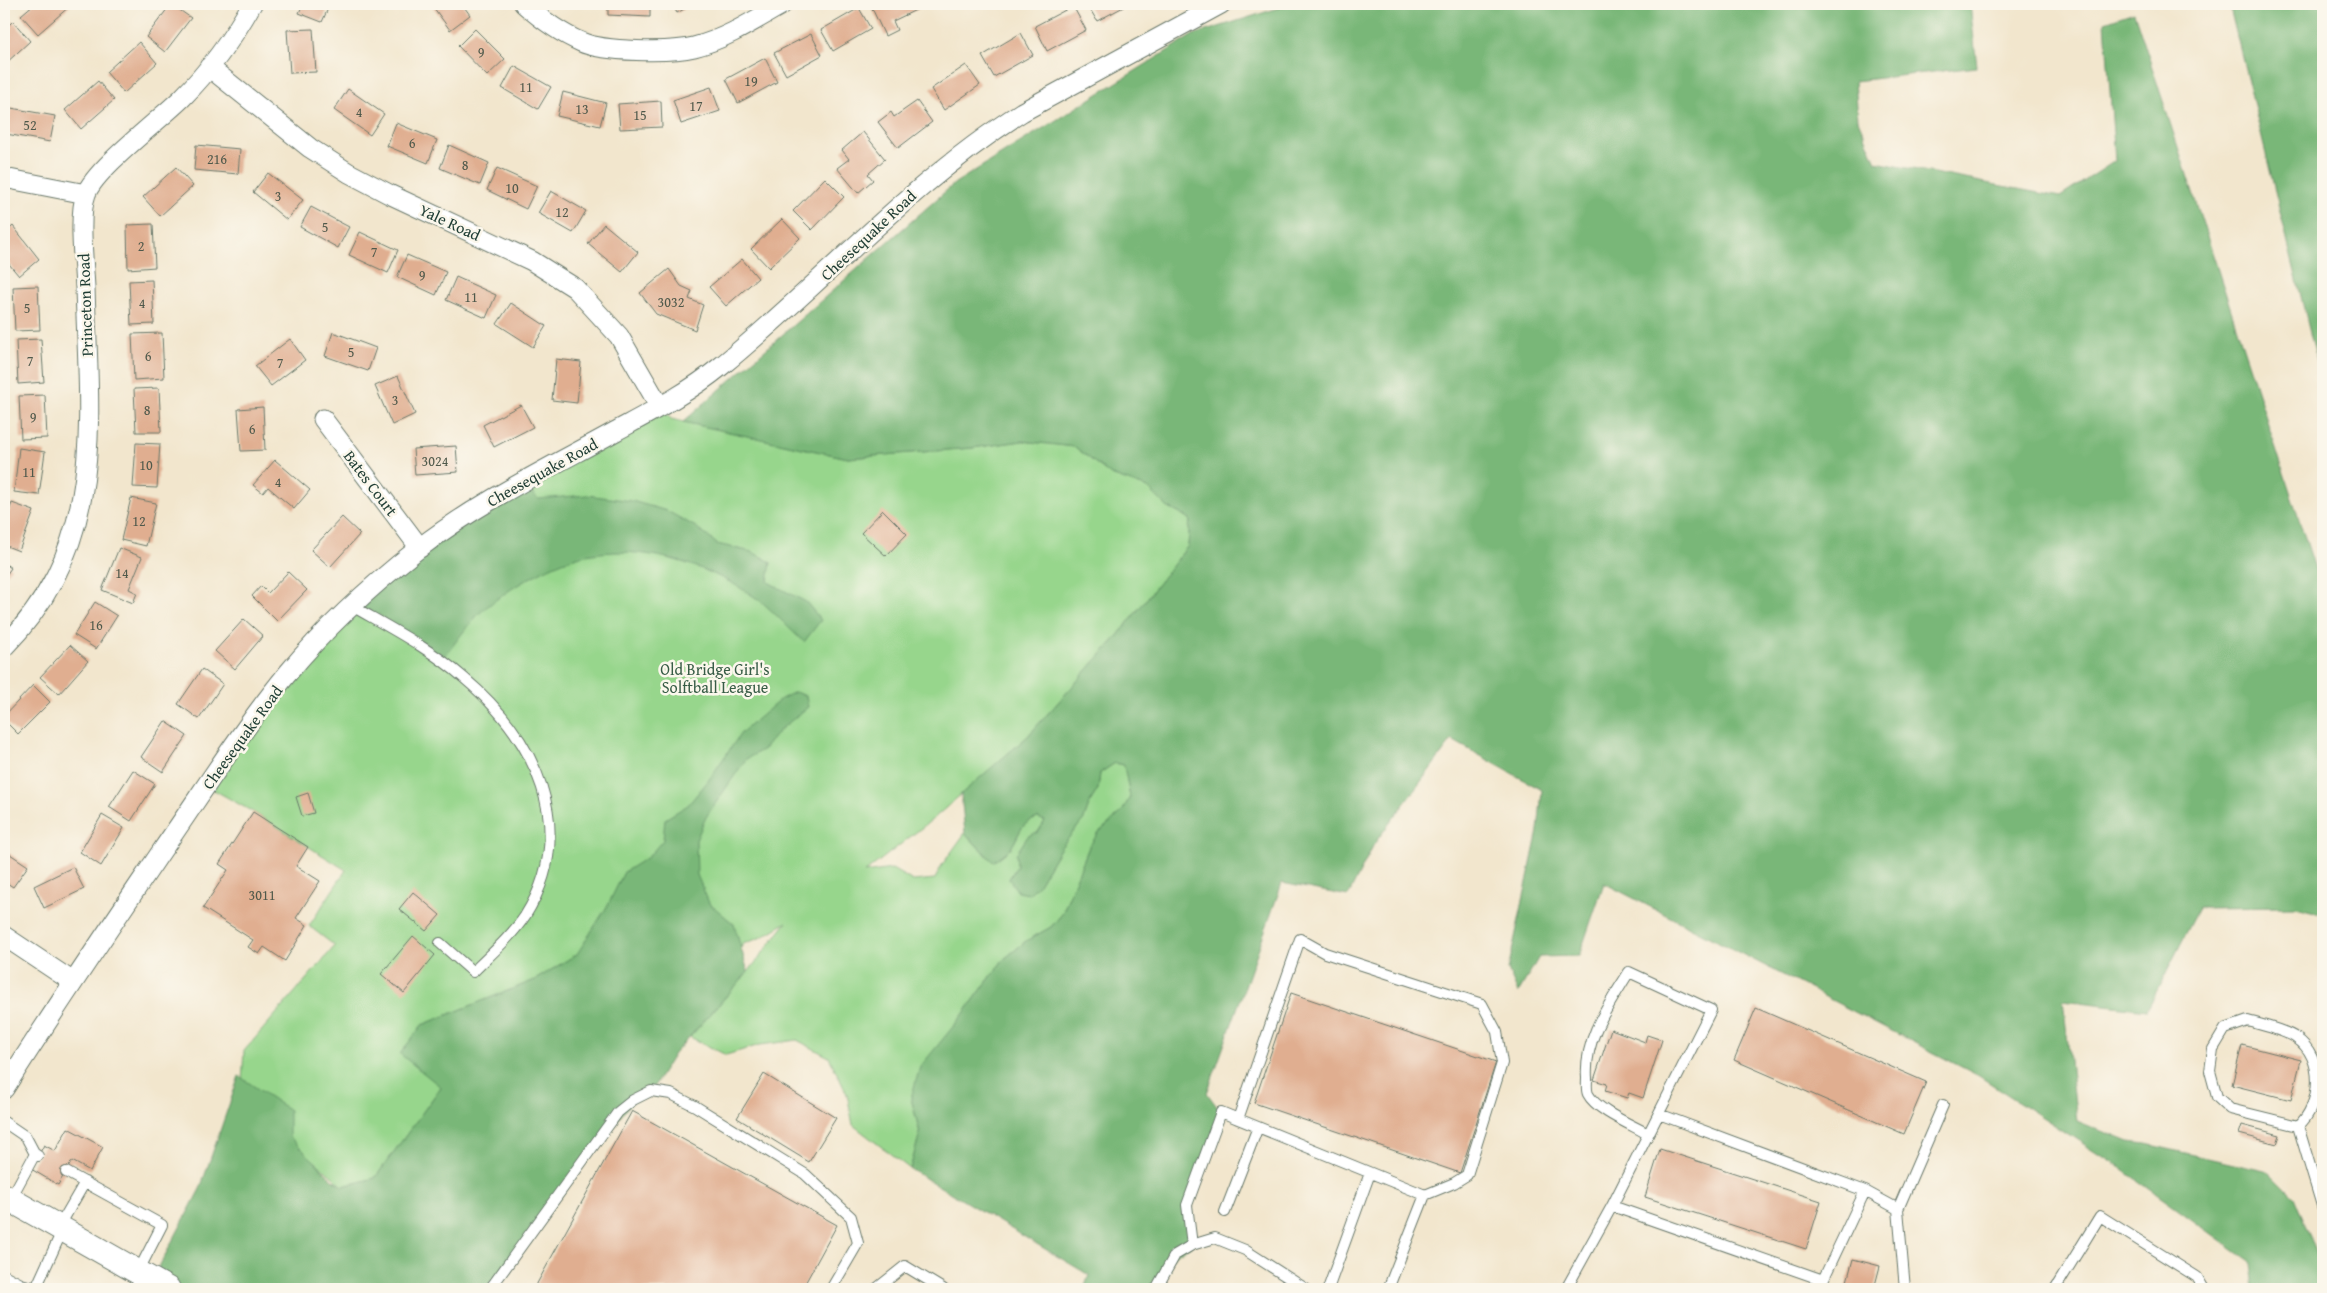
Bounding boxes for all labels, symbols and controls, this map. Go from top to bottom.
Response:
house number: 9 [478,42,485,62]
house number: 19 [744,71,758,91]
house number: 11 [519,77,533,97]
house number: 17 [689,96,703,116]
house number: 13 [575,99,589,119]
house number: 4 [356,102,363,122]
house number: 15 [633,105,647,125]
house number: 52 [23,115,37,135]
house number: 6 [409,133,416,153]
house number: 216 [207,149,227,169]
house number: 8 [462,155,469,175]
house number: 10 [505,178,519,198]
street label: Cheesequake Road [815,184,922,286]
house number: 3 [275,186,281,206]
street label: Yale Road [415,197,485,247]
house number: 12 [555,202,569,222]
house number: 5 [322,217,328,237]
house number: 2 [138,236,144,256]
house number: 7 [371,242,378,262]
street label: Princeton Road [71,253,99,357]
house number: 9 [419,265,426,285]
house number: 11 [464,287,478,307]
house number: 3032 [658,292,684,312]
house number: 4 [139,293,146,313]
house number: 5 [24,298,30,318]
house number: 5 [348,342,354,362]
house number: 6 [145,346,152,366]
house number: 7 [27,351,34,371]
house number: 7 [277,353,284,373]
house number: 3 [392,390,398,410]
house number: 8 [144,400,151,420]
house number: 9 [30,407,37,427]
house number: 6 [249,419,256,439]
street label: Cheesequake Road [482,431,602,512]
street label: Bates Court [338,445,404,521]
house number: 3024 [422,451,449,471]
house number: 10 [139,455,153,475]
house number: 11 [22,462,36,482]
house number: 4 [275,472,282,492]
house number: 12 [132,511,146,531]
house number: 14 [115,563,129,583]
house number: 16 [89,615,103,635]
park label: Old Bridge Girl's Solftball League [660,657,770,699]
street label: Cheesequake Road [196,680,288,794]
house number: 3011 [249,885,275,905]

